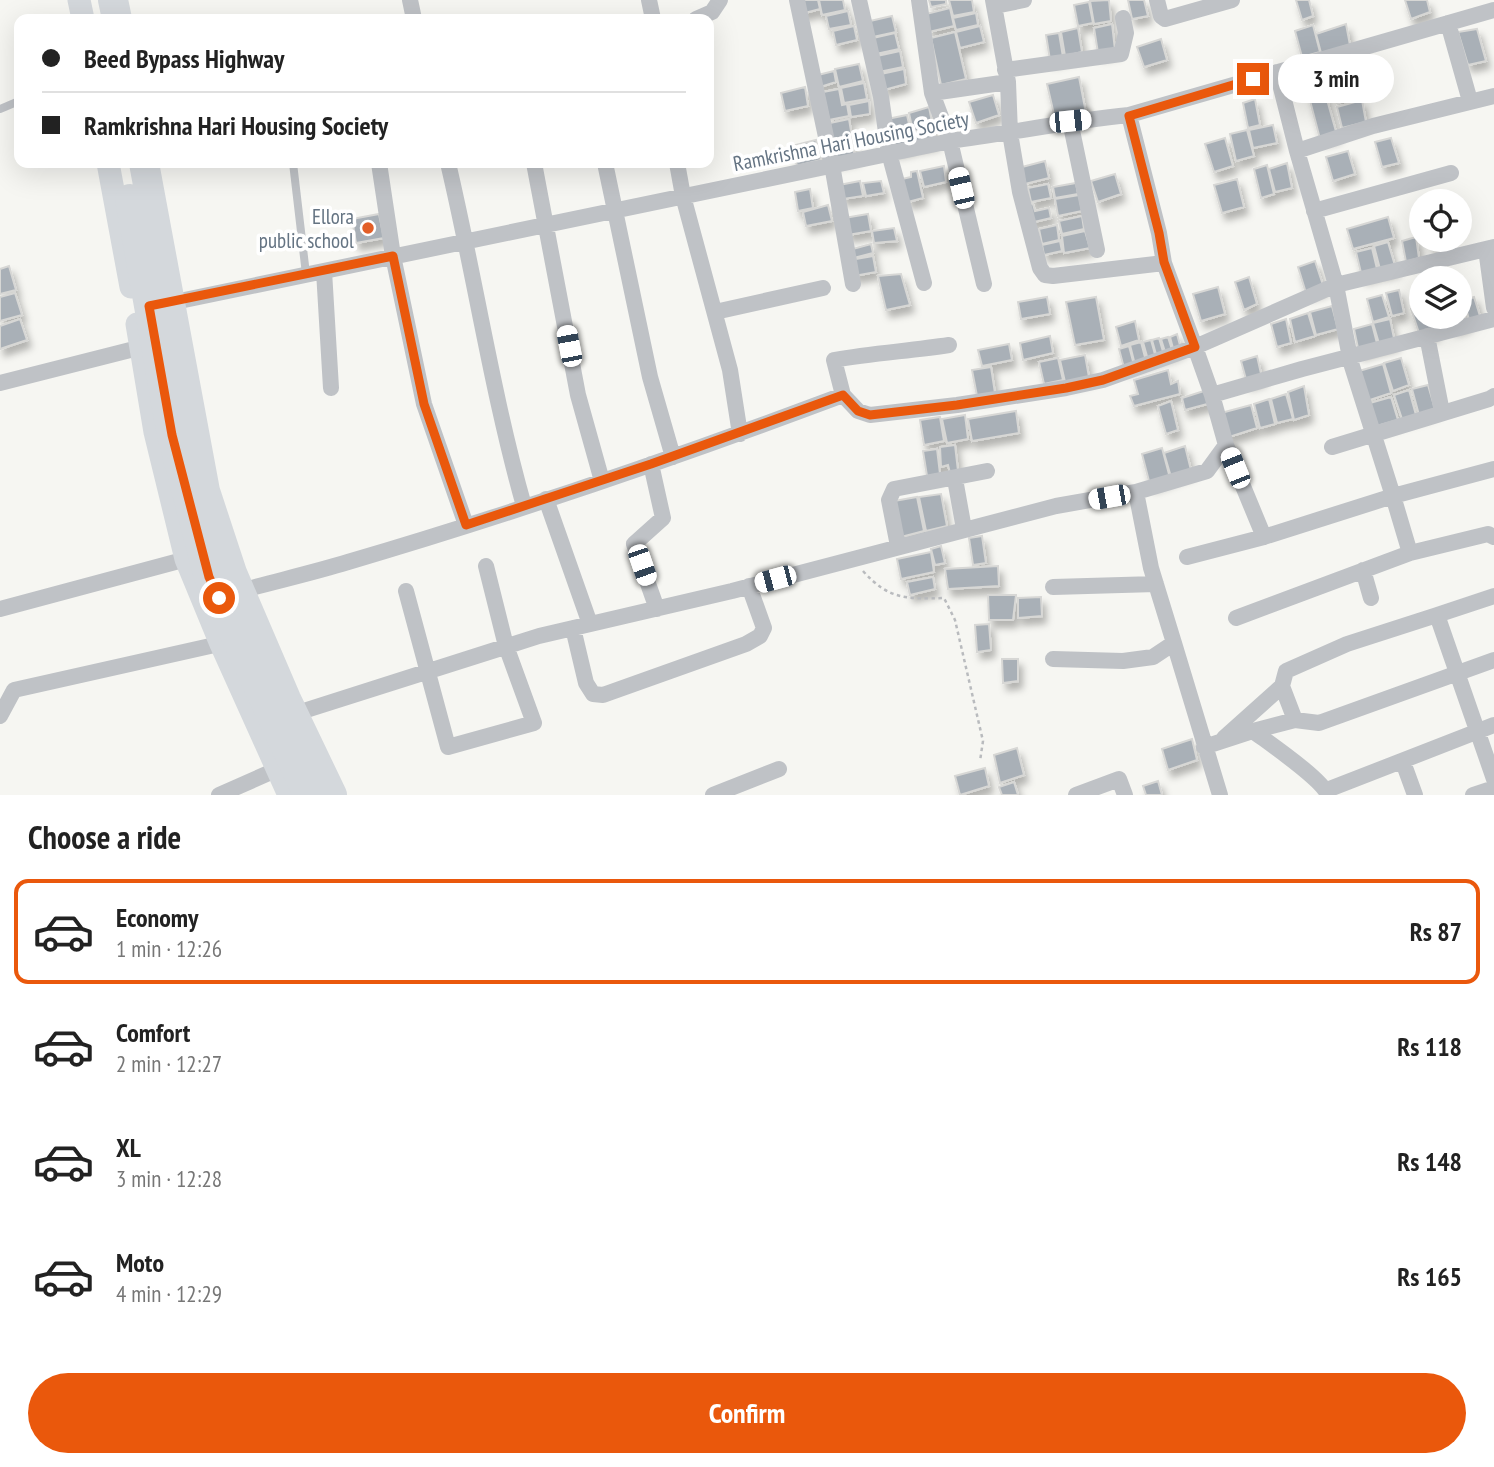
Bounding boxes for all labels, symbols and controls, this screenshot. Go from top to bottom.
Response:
text: Beed Bypass Highway [84,42,284,75]
callout: 3 min [1278,55,1393,104]
route end [1237,63,1269,95]
text: 3 min [1313,64,1359,93]
street label: Ramkrishna Hari Housing Society [731,105,971,177]
car [1049,108,1092,134]
text: Ramkrishna Hari Housing Society [84,109,388,142]
car [947,165,976,211]
map controls [1409,189,1472,329]
button: locate [1409,189,1472,252]
place label: Ellora public school [259,203,354,254]
marker: Ellora public school [360,220,376,236]
button: layers [1409,266,1472,329]
car [555,323,584,369]
car [1218,445,1253,491]
car [1087,483,1132,511]
car [626,542,659,588]
car [752,563,799,595]
route start [203,582,235,614]
text: Choose a ride [28,816,181,858]
icon: car [32,900,95,963]
text: Economy [116,901,198,934]
text: Rs 87 [1410,915,1462,948]
text: 1 min · 12:26 [116,934,222,963]
icon: car [32,1015,95,1078]
text: Comfort [116,1016,190,1049]
text: Rs 118 [1397,1030,1462,1063]
text: 2 min · 12:27 [116,1049,222,1078]
icon: car [32,1130,95,1193]
text: XL [116,1131,141,1164]
text: Rs 148 [1397,1145,1462,1178]
text: 3 min · 12:28 [116,1164,222,1193]
icon: car [32,1245,95,1308]
text: Moto [116,1246,164,1279]
text: Rs 165 [1397,1260,1462,1293]
text: 4 min · 12:29 [116,1279,222,1308]
button: Confirm [28,1373,1466,1453]

